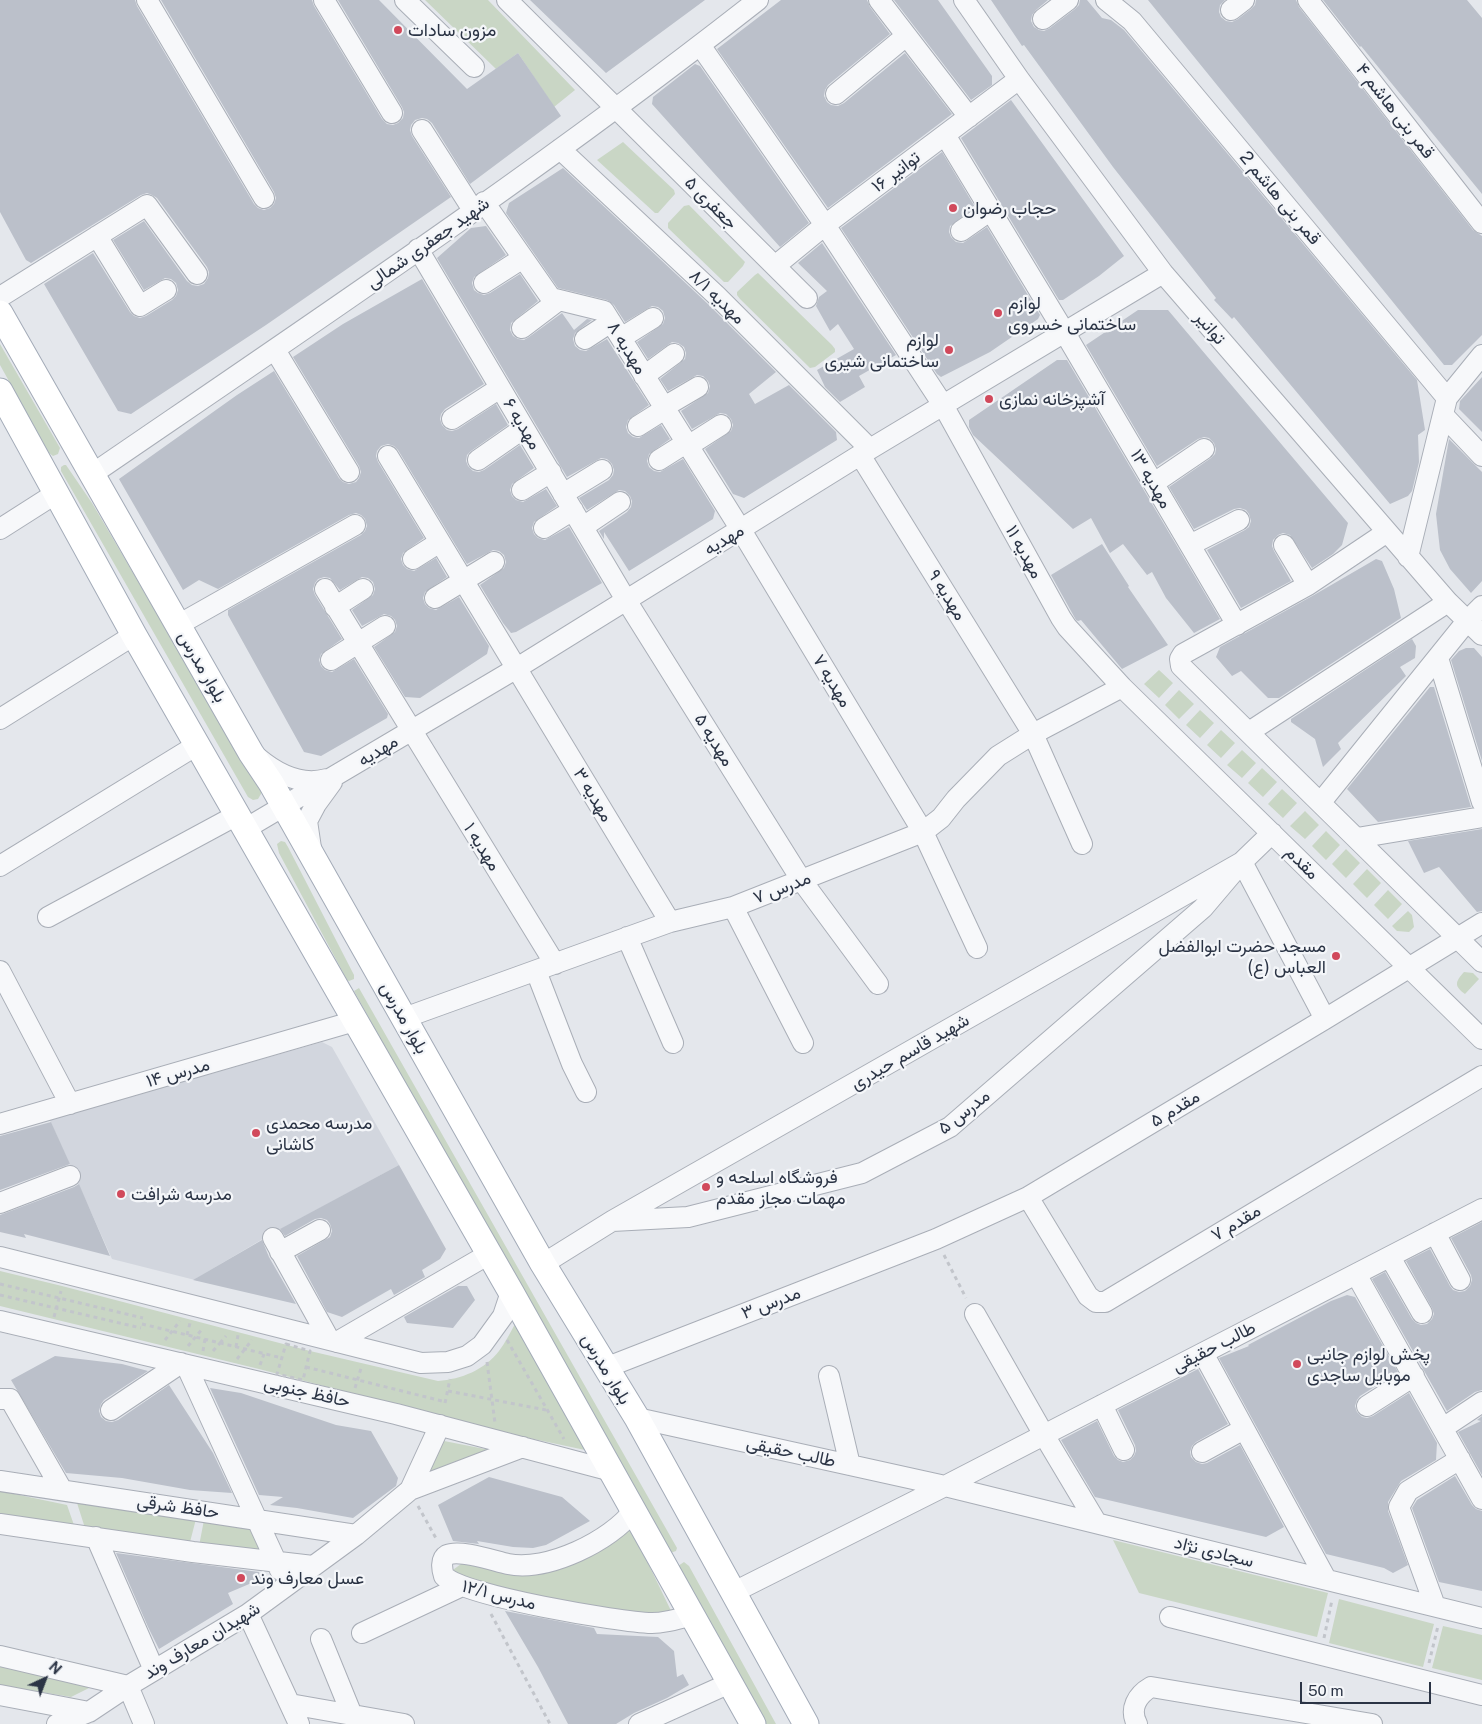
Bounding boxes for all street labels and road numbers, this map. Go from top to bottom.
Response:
street label: قمر بنی هاشم ۴ [1351,59,1439,163]
street label: توانیر ۱۶ [867,147,925,197]
street label: قمر بنی هاشم 2 [1235,147,1325,249]
street label: جعفری ۵ [680,172,742,234]
street label: شهید جعفری شمالی [362,193,494,293]
street label: مهدیه ۸/۱ [684,265,750,329]
street label: توانیر [1190,307,1230,349]
street label: مهدیه ۸ [602,318,652,378]
street label: مهدیه ۶ [498,394,546,454]
street label: مهدیه ۱۳ [1126,446,1176,512]
street label: مهدیه [700,520,748,560]
street label: مهدیه ۱۱ [1001,521,1047,583]
street label: مهدیه ۹ [923,565,971,625]
street label: بلوار مدرس [173,627,231,707]
street label: مهدیه ۷ [808,651,856,711]
street label: مهدیه ۵ [689,710,739,770]
street label: مهدیه [354,731,402,771]
street label: مهدیه ۳ [568,764,618,826]
street label: مهدیه ۱ [459,819,505,875]
street label: مقدم [1281,842,1323,884]
street label: مدرس ۷ [750,867,814,909]
street label: بلوار مدرس [375,978,433,1058]
street label: شهید قاسم حیدری [847,1009,973,1095]
street label: مدرس ۱۴ [144,1054,212,1092]
street label: مدرس ۵ [934,1085,994,1139]
street label: مقدم ۵ [1146,1086,1204,1132]
street label: مقدم ۷ [1207,1200,1265,1246]
street label: مدرس ۳ [738,1282,804,1324]
street label: طالب حقیقی [1169,1317,1259,1377]
street label: بلوار مدرس [576,1330,636,1408]
street label: حافظ جنوبی [262,1372,352,1412]
street label: طالب حقیقی [744,1432,838,1472]
street label: حافظ شرقی [135,1491,221,1523]
street label: سجادی نژاد [1172,1532,1256,1572]
street label: مدرس ۱۲/۱ [460,1575,538,1615]
street label: شهیدان معارف وند [140,1598,264,1684]

